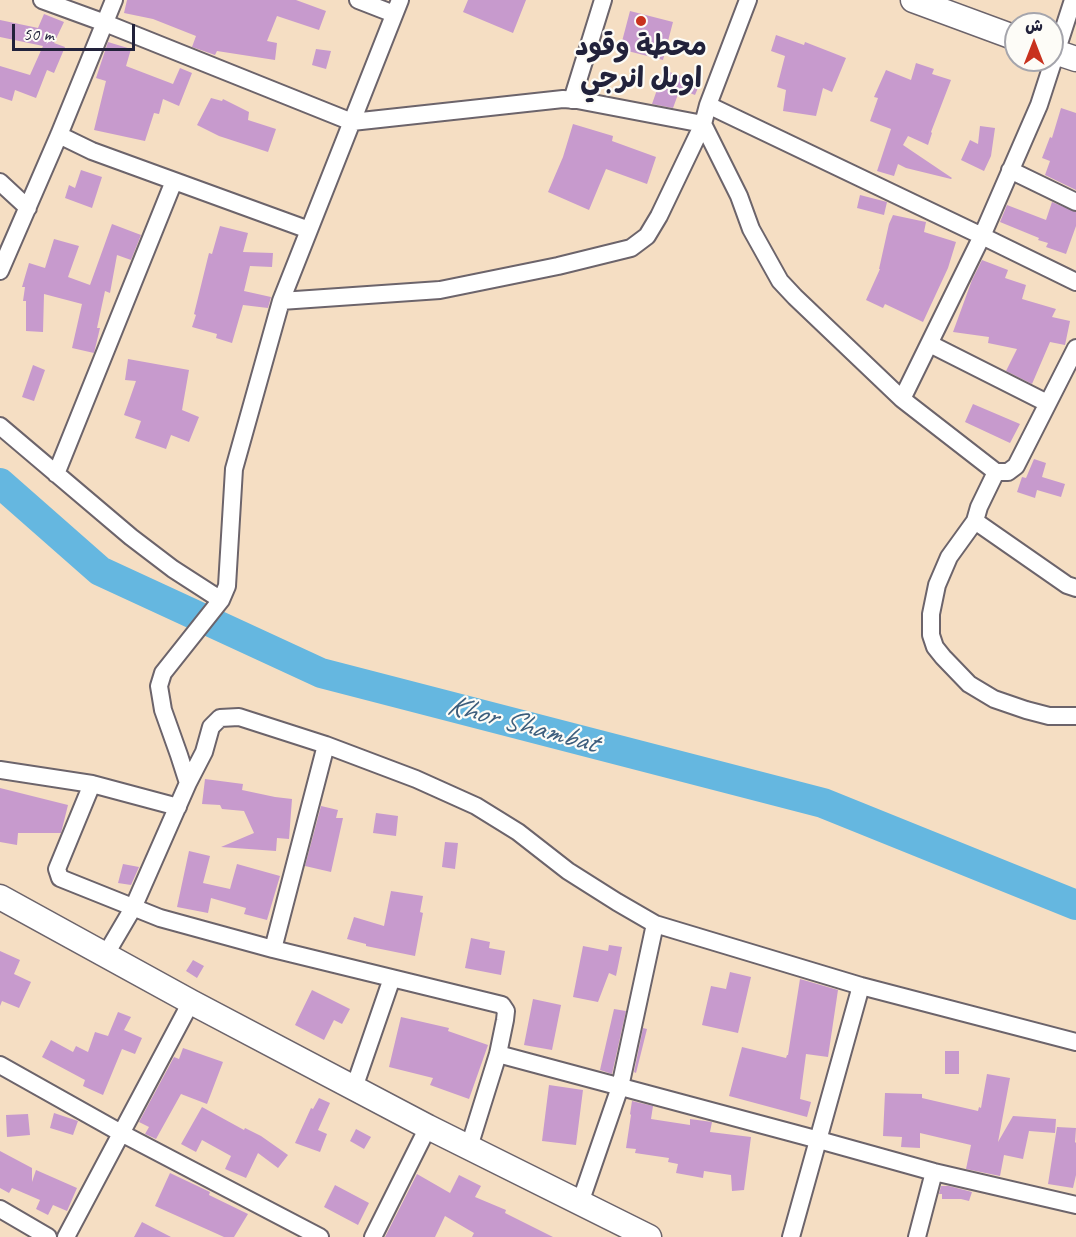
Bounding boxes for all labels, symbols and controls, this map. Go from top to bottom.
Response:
scale bar [15,12,138,50]
north arrow [1004,12,1064,72]
marker: محطة وقود اويل انرجي [634,14,648,28]
text: ش [1025,16,1043,36]
text: 50 m [23,23,54,45]
place label: محطة وقود اويل انرجي [575,31,707,97]
water label: Khor Shambat [443,688,601,762]

